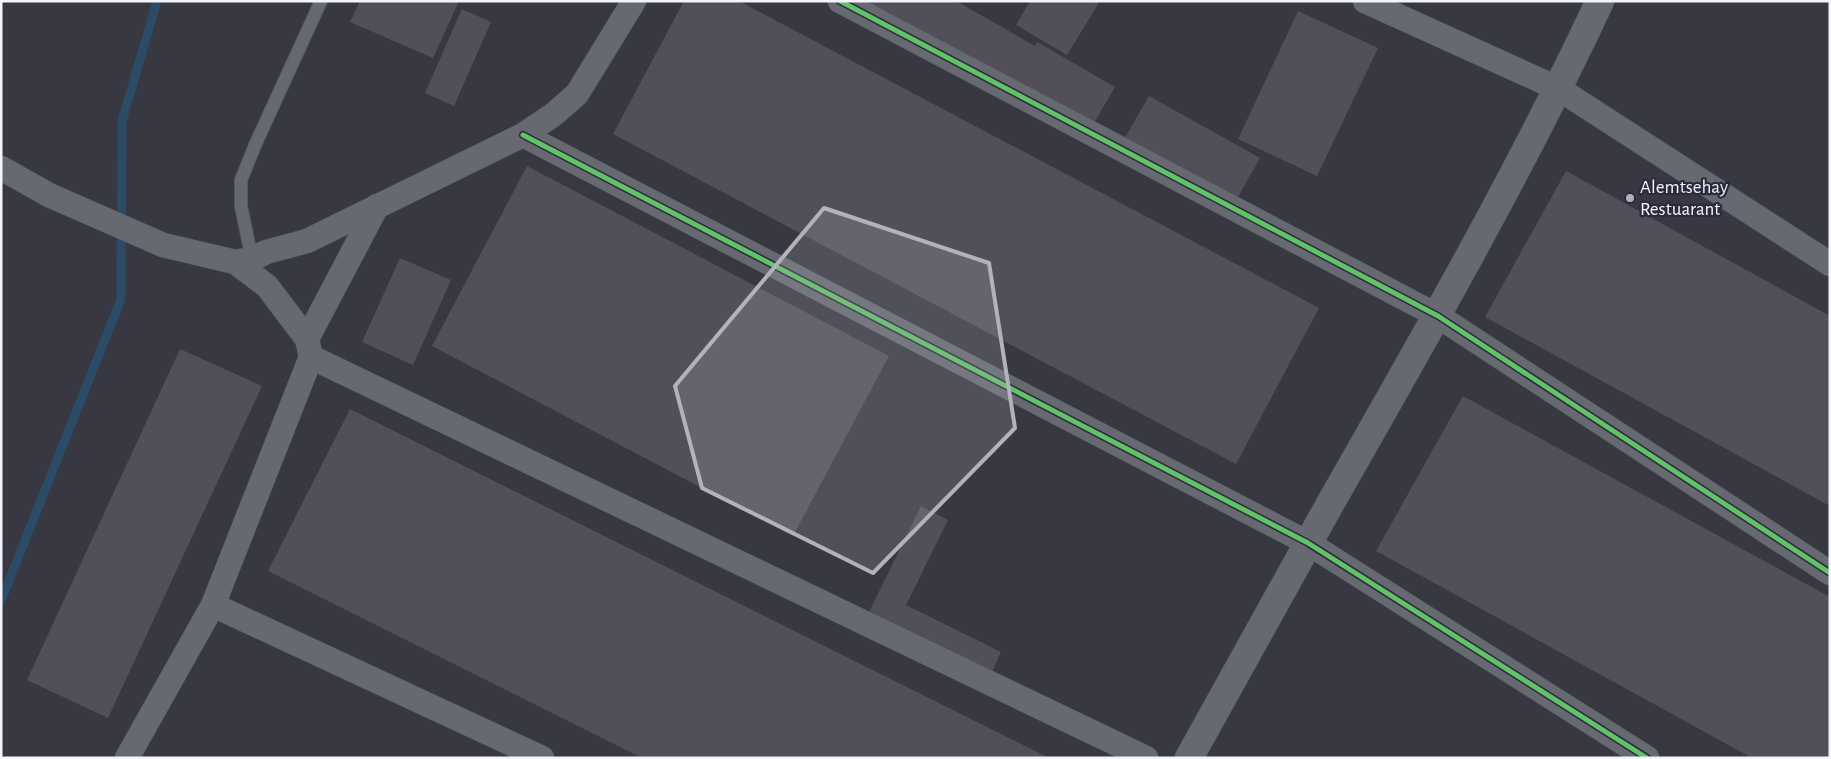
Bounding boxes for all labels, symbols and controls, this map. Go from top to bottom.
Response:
place label: Alemtsehay Restuarant [1640,178,1728,219]
marker: Alemtsehay Restuarant [1624,192,1636,204]

